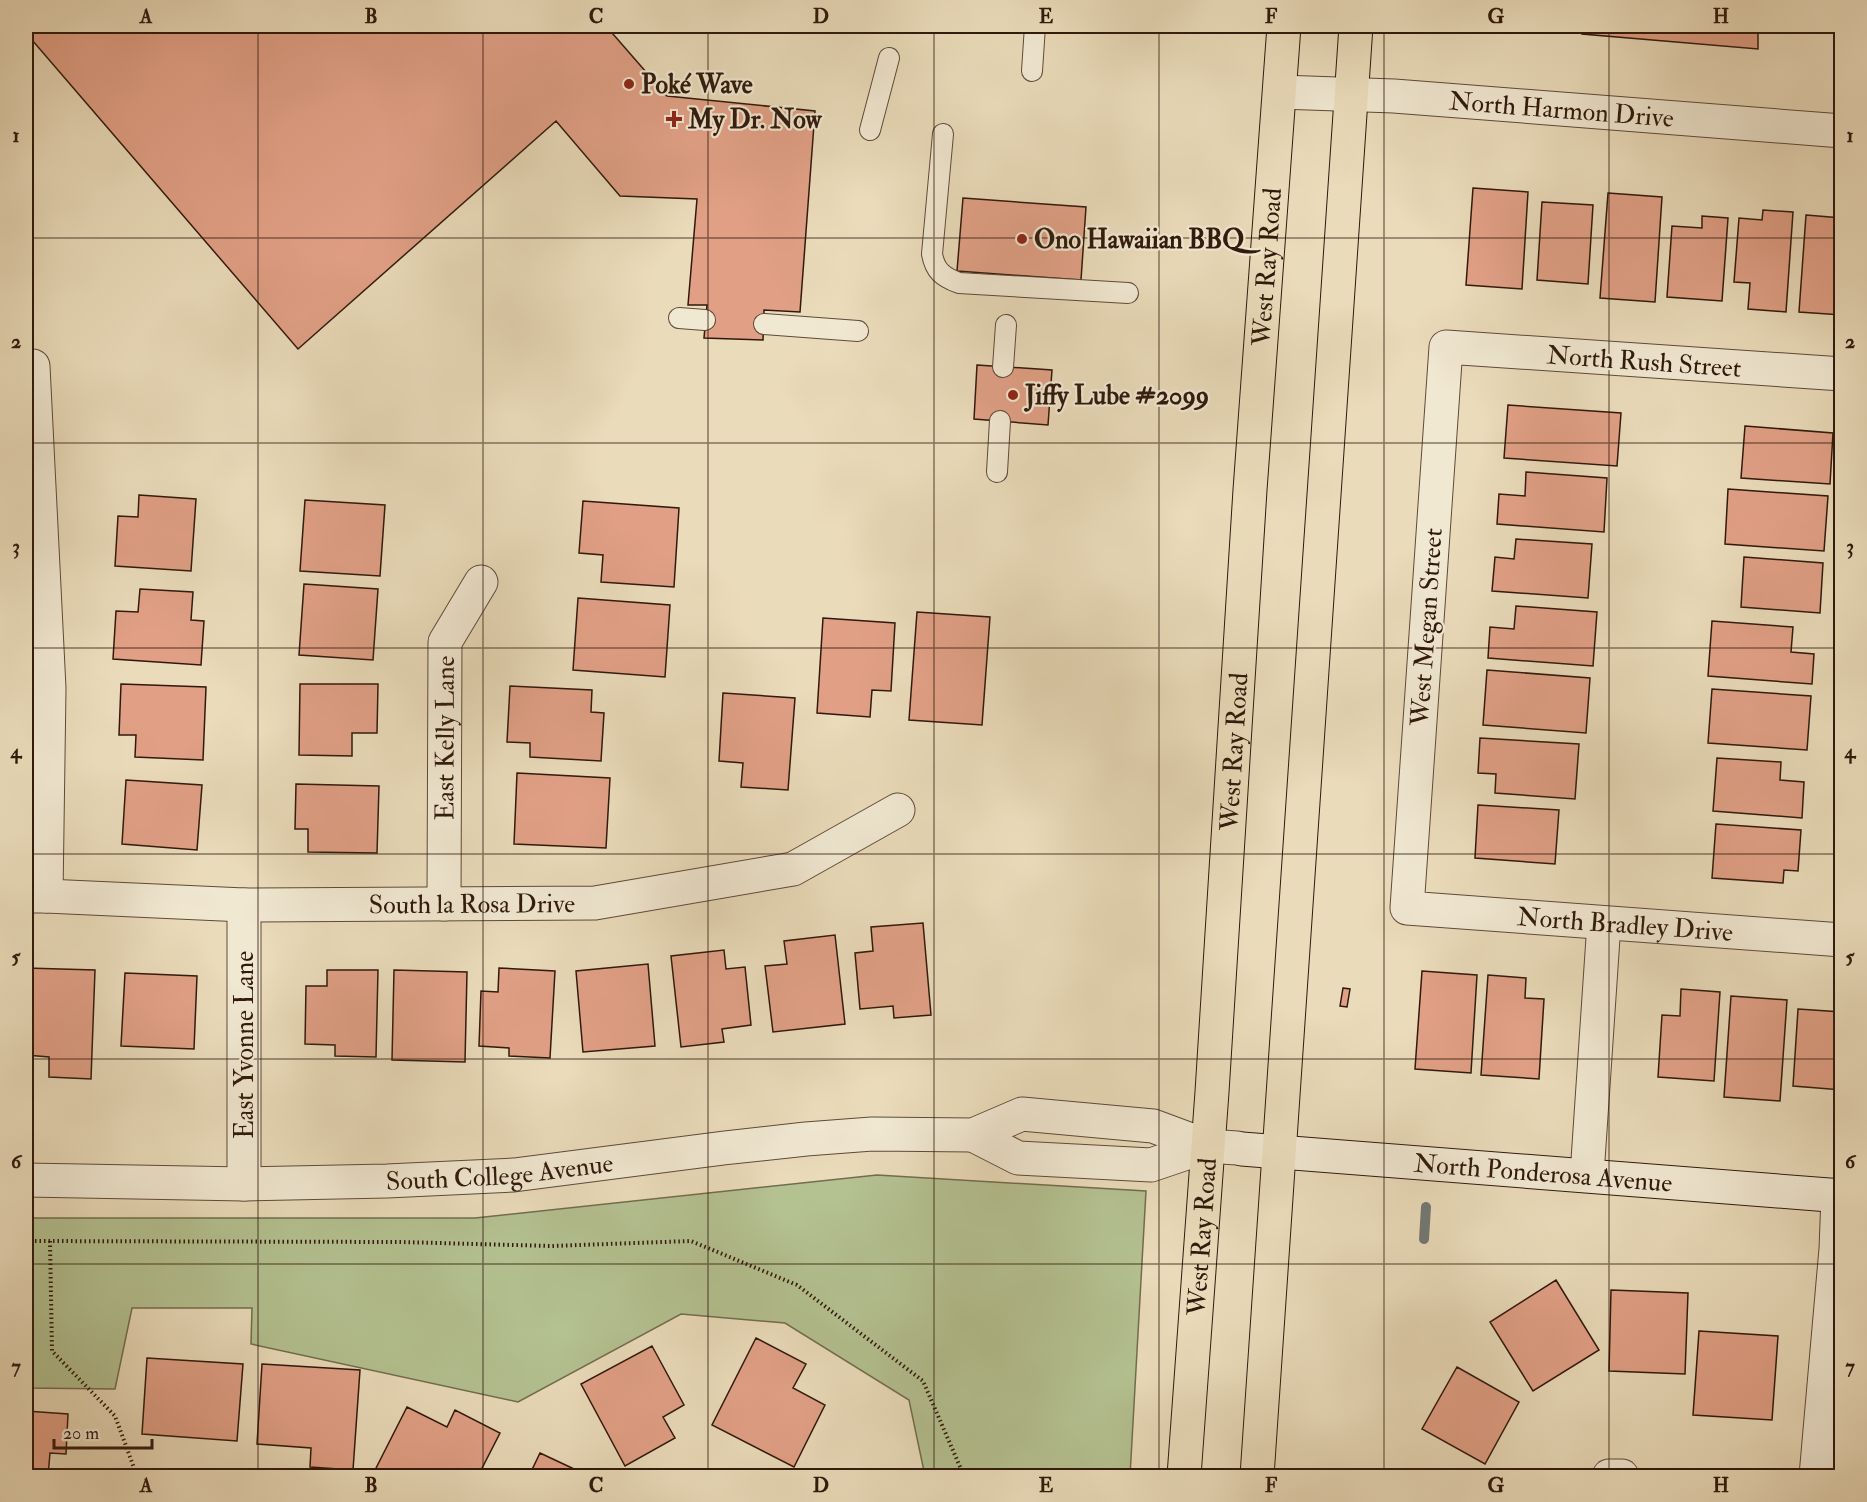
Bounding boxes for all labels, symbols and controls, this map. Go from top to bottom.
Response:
text: A [139,4,153,29]
text: B [364,4,378,29]
text: C [589,4,603,29]
text: D [813,4,829,29]
text: E [1039,4,1054,29]
text: F [1265,4,1278,29]
text: G [1488,4,1505,29]
text: H [1713,4,1729,29]
place label: Poké Wave [641,69,753,101]
marker: Poké Wave [622,77,636,91]
street label: North Harmon Drive [1448,85,1675,135]
place label: My Dr. Now [687,104,823,137]
marker: My Dr. Now [665,110,683,128]
text: 1 [12,123,20,148]
text: 1 [1846,123,1854,148]
street label: West Ray Road [1246,187,1289,348]
place label: Ono Hawaiian BBQ [1034,224,1261,256]
marker: Ono Hawaiian BBQ [1015,232,1029,246]
text: 2 [11,329,21,354]
text: 2 [1845,329,1855,354]
street label: North Rush Street [1546,339,1742,385]
place label: Jiffy Lube #2099 [1023,380,1209,413]
marker: Jiffy Lube #2099 [1006,388,1020,402]
street label: West Megan Street [1404,527,1450,728]
text: 3 [12,534,20,559]
text: 3 [1846,534,1854,559]
street label: East Kelly Lane [429,655,462,821]
street label: West Ray Road [1213,672,1255,833]
text: 4 [10,739,23,764]
text: 4 [1844,739,1857,764]
street label: South la Rosa Drive [369,888,575,921]
street label: North Bradley Drive [1516,901,1734,949]
text: 5 [12,944,22,969]
text: 5 [1846,944,1856,969]
street label: East Yvonne Lane [229,951,261,1139]
street label: South College Avenue [385,1147,615,1198]
street label: North Ponderosa Avenue [1413,1148,1674,1200]
text: 6 [11,1149,23,1174]
text: 6 [1845,1149,1857,1174]
street label: West Ray Road [1181,1156,1224,1318]
text: 7 [11,1354,21,1379]
text: 7 [1845,1354,1855,1379]
scale bar [54,1412,152,1450]
text: 20 m [63,1422,99,1445]
text: A [139,1473,153,1498]
text: B [364,1473,378,1498]
text: C [589,1473,603,1498]
text: D [813,1473,829,1498]
text: E [1039,1473,1054,1498]
text: F [1265,1473,1278,1498]
text: G [1488,1473,1505,1498]
text: H [1713,1473,1729,1498]

